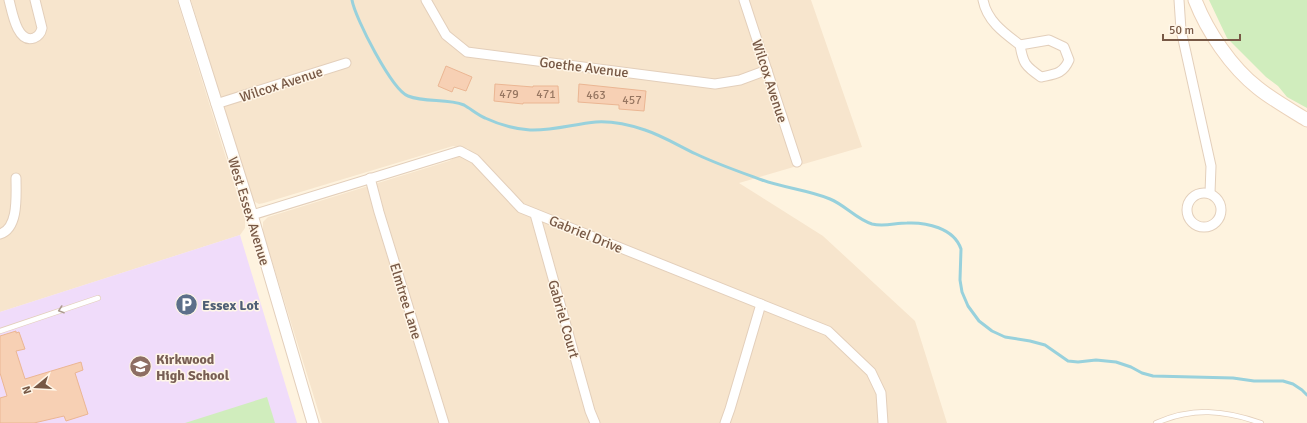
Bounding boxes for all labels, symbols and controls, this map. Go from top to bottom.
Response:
scale bar [1163,16,1240,42]
text: 50 m [1169,23,1194,38]
street label: Wilcox Avenue [748,37,791,125]
street label: Goethe Avenue [538,54,629,81]
street label: Wilcox Avenue [237,63,325,106]
house number: 479 [499,87,519,102]
house number: 471 [536,87,556,102]
house number: 463 [586,88,606,103]
house number: 457 [622,93,642,108]
street label: West Essex Avenue [224,155,273,268]
street label: Gabriel Drive [546,212,625,257]
street label: Elmtree Lane [386,261,425,341]
street label: Gabriel Court [544,278,583,360]
parking icon: Essex Lot [173,292,199,318]
place label: Essex Lot [202,297,260,314]
one-way arrow [58,305,65,314]
place label: Kirkwood High School [156,351,230,384]
school or university icon: Kirkwood High School [127,354,153,380]
north arrow [16,367,56,407]
text: N [20,384,34,396]

